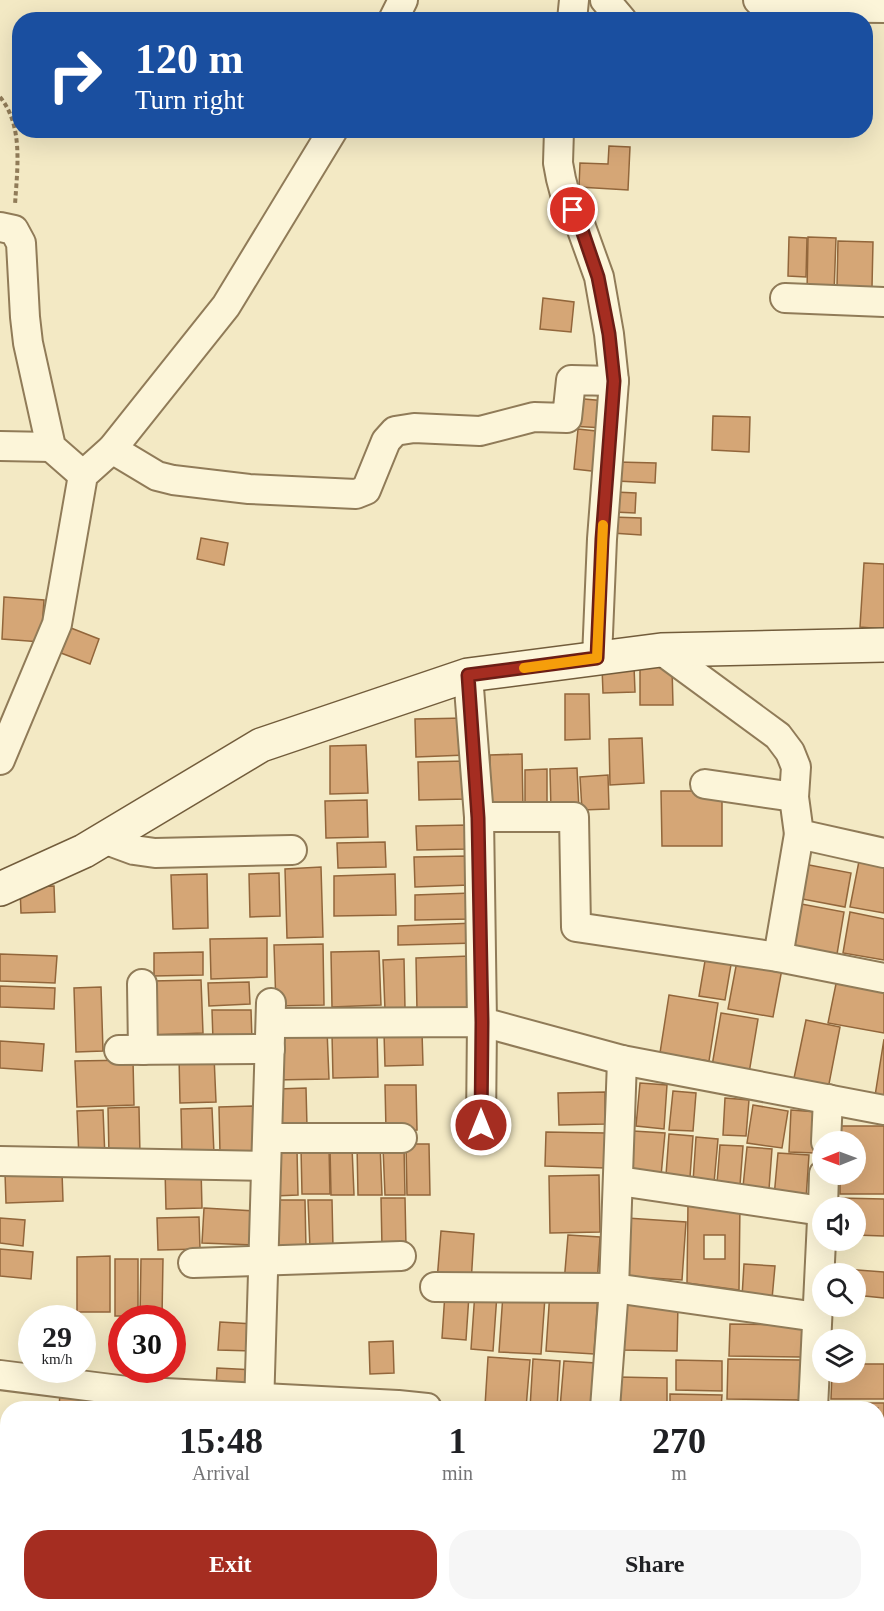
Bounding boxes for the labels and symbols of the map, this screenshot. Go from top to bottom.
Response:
pin [547,184,598,235]
position arrow [449,1093,513,1157]
north arrow [812,1131,866,1185]
speed limit sign: 30 [108,1305,186,1383]

